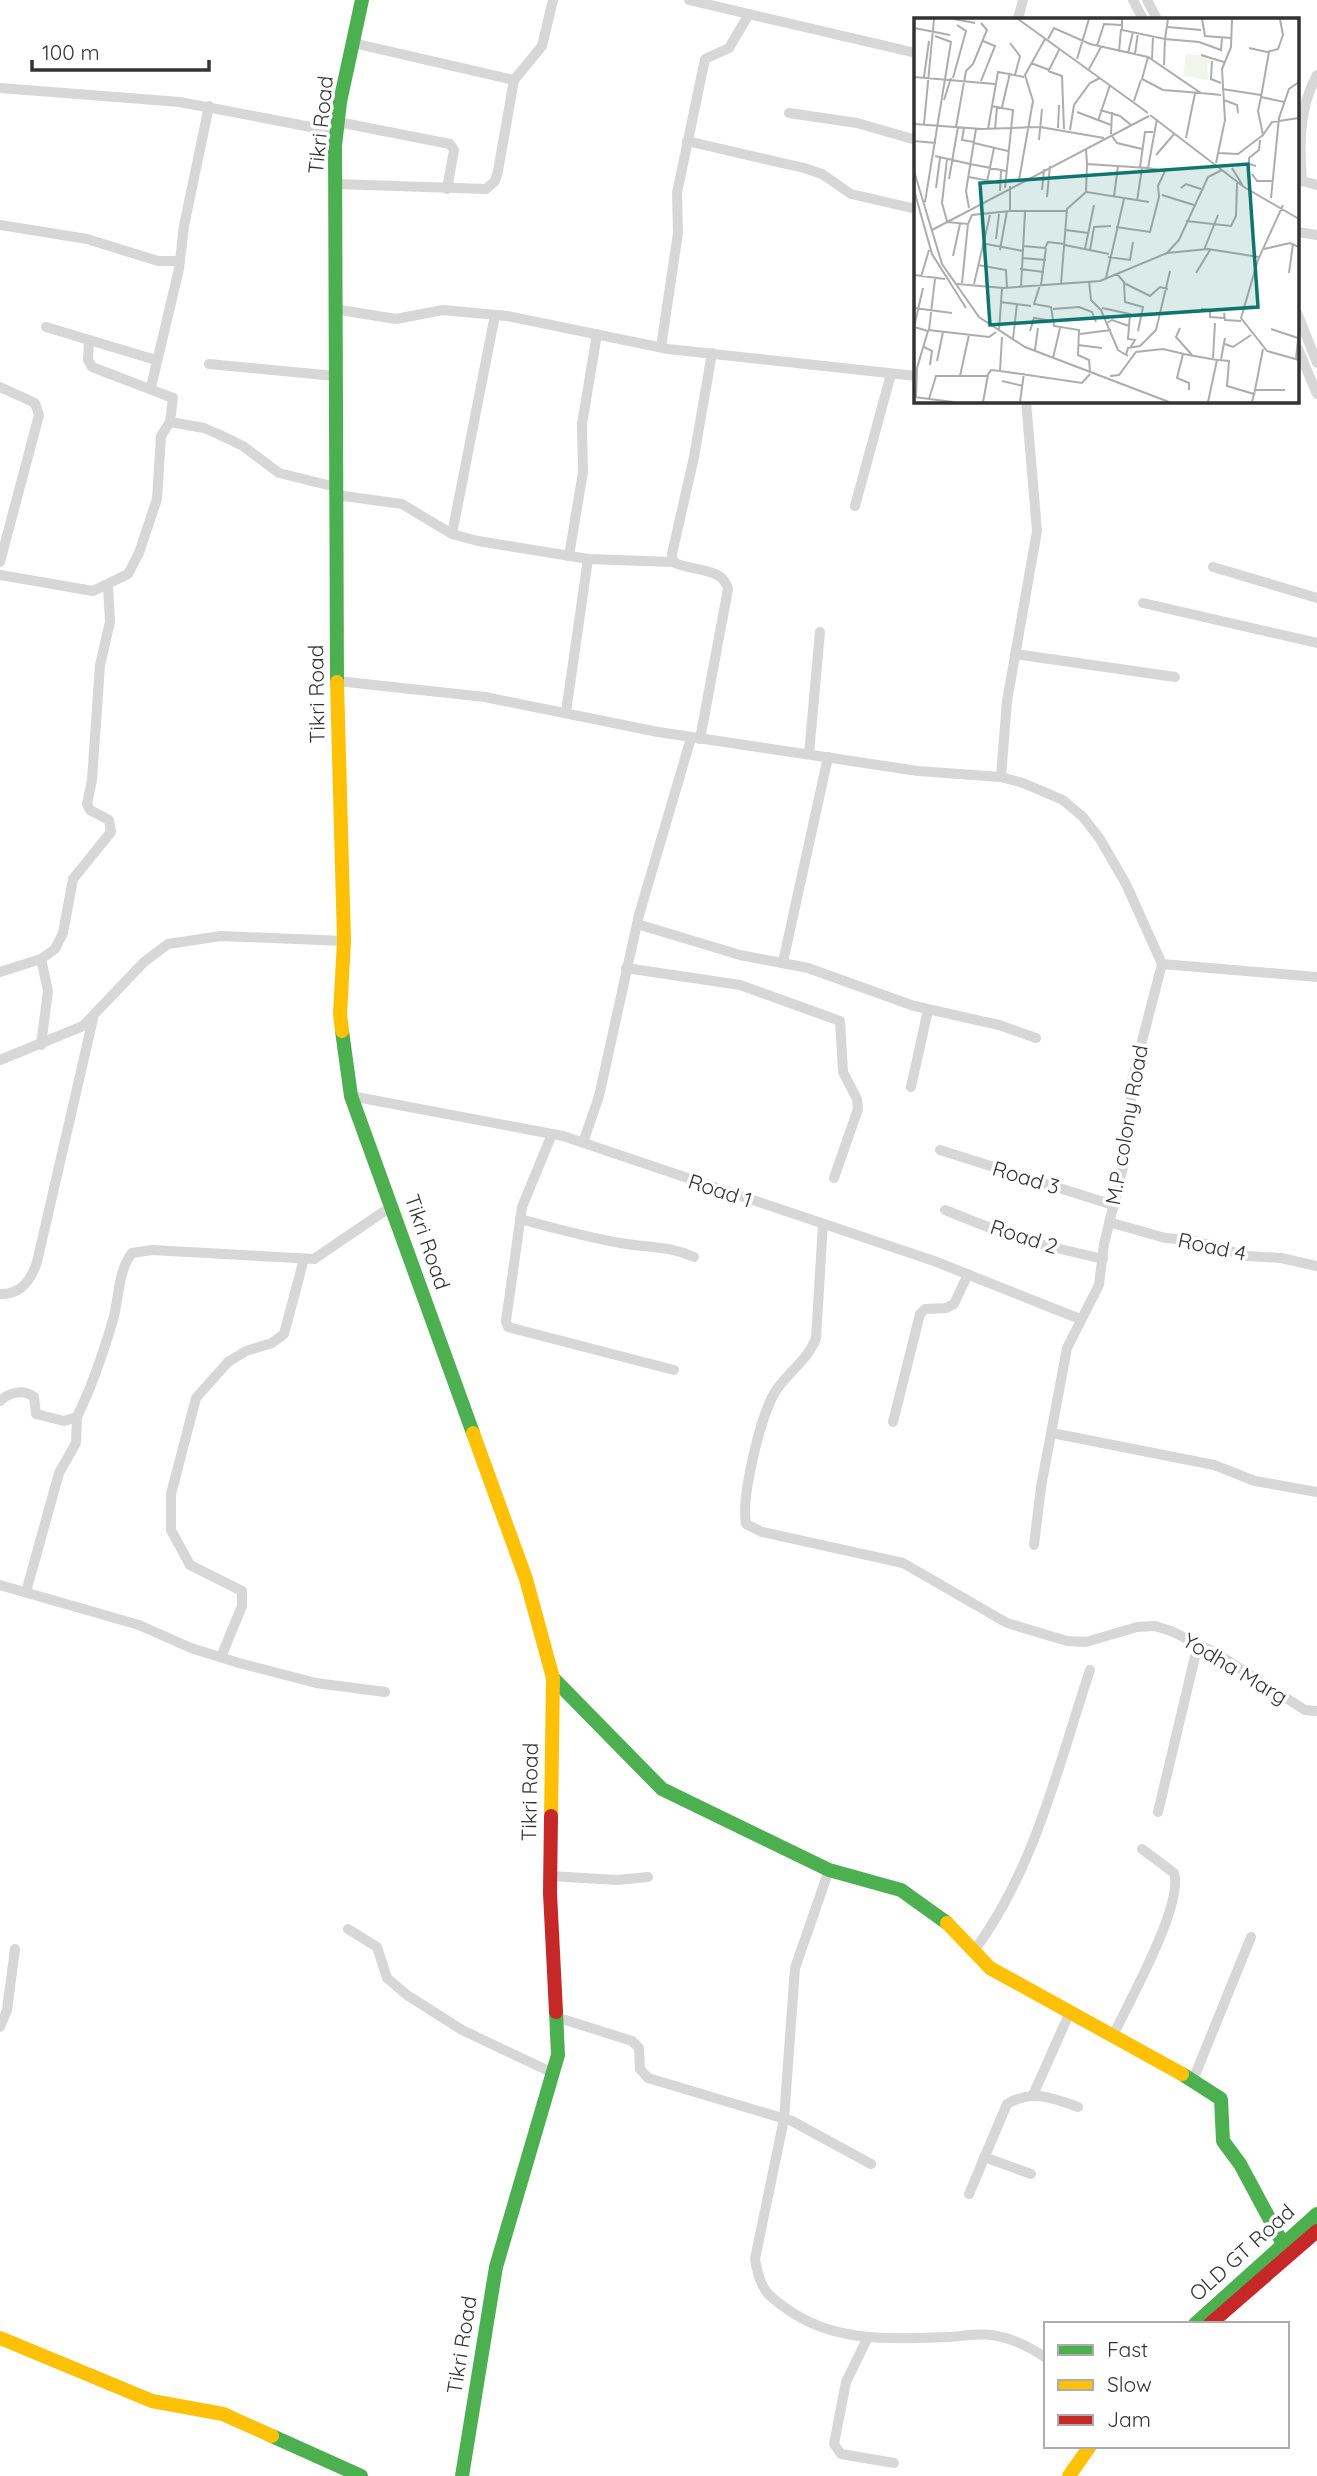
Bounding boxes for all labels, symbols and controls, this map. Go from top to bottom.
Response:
inset map [914,18,1300,402]
scale bar [32,28,208,72]
text: 100 m [42,39,100,65]
street label: Tikri Road [302,74,338,175]
street label: Tikri Road [302,644,330,744]
street label: M.P colony Road [1099,1043,1153,1207]
street label: Road 3 [990,1155,1063,1200]
street label: Road 1 [685,1168,756,1213]
street label: Tikri Road [400,1191,456,1293]
street label: Road 2 [987,1213,1061,1259]
street label: Road 4 [1176,1226,1249,1266]
street label: Yodha Marg [1178,1627,1293,1710]
street label: Tikri Road [515,1742,543,1842]
street label: OLD GT Road [1183,2198,1299,2306]
street label: Tikri Road [440,2294,482,2396]
legend [1044,2322,1289,2448]
text: Fast [1107,2336,1148,2362]
text: Slow [1107,2371,1152,2397]
text: Jam [1107,2406,1151,2432]

